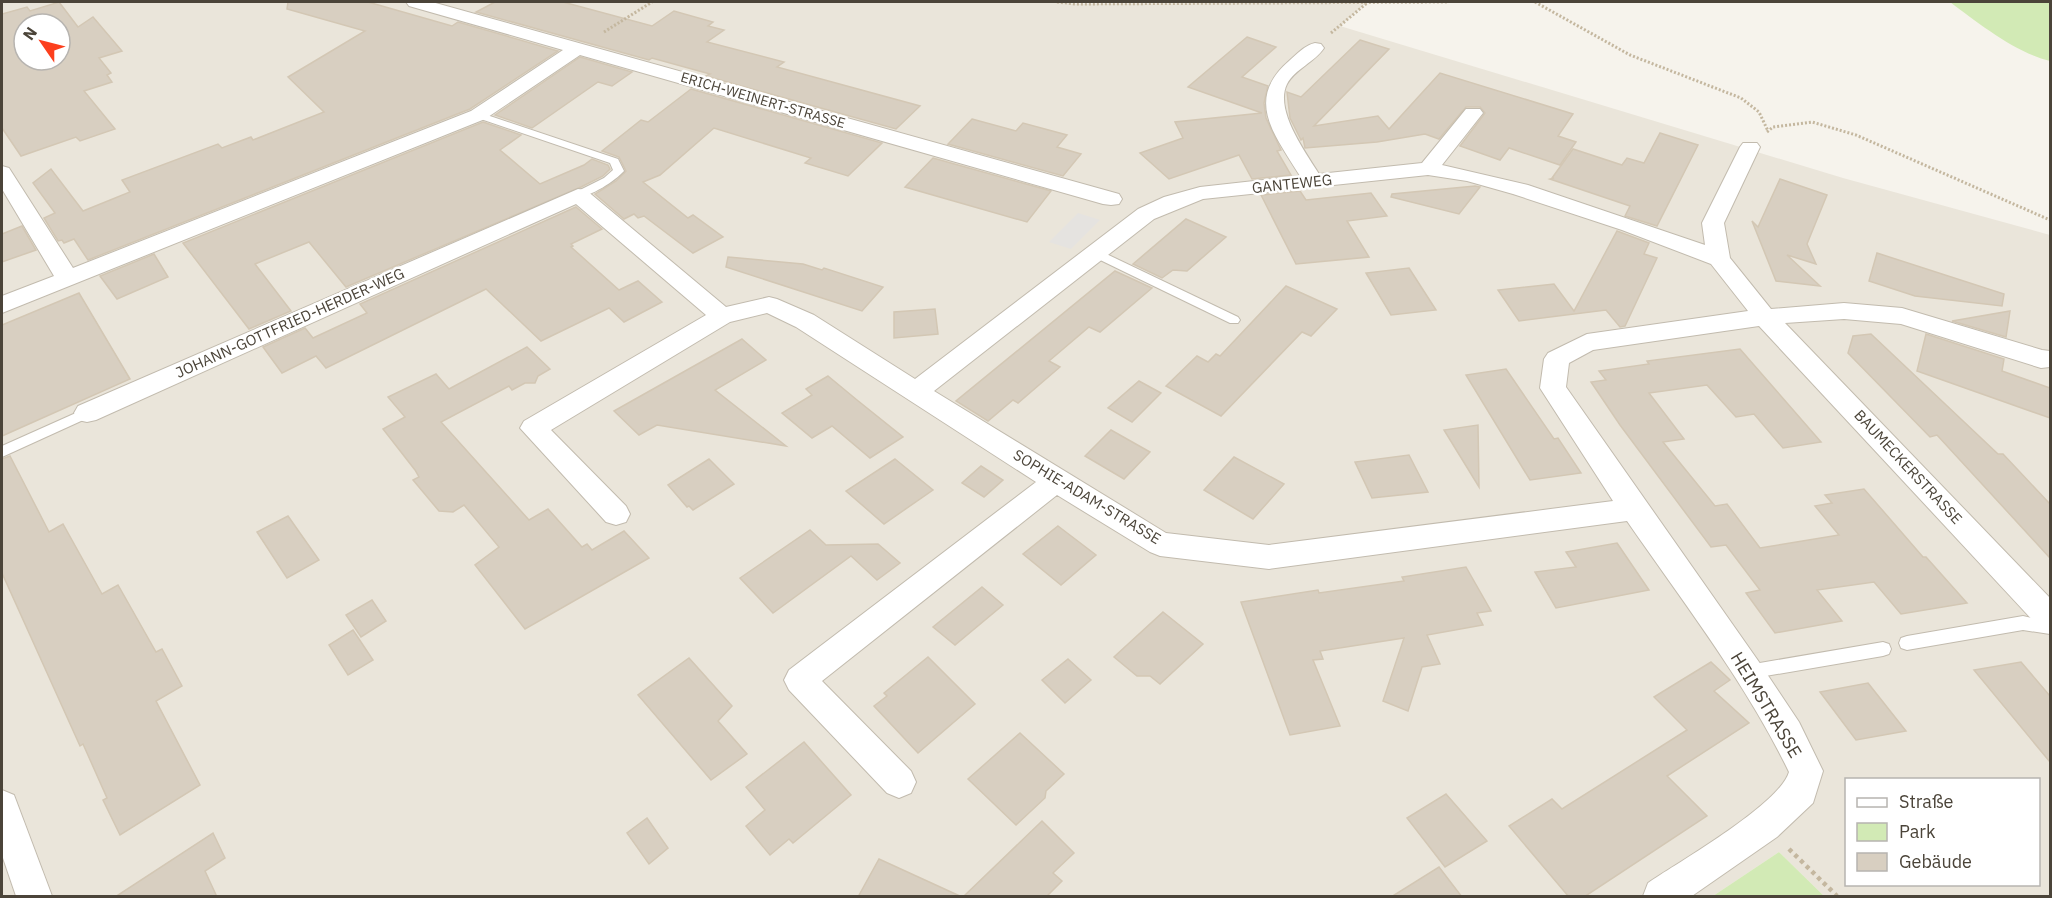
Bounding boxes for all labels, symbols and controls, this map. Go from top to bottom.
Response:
north arrow [12,12,72,72]
text: N [18,23,41,44]
street label: ERICH-WEINERT-STRASSE [679,68,847,132]
street label: GANTEWEG [1251,170,1333,197]
street label: JOHANN-GOTTFRIED-HERDER-WEG [172,263,407,382]
street label: BAUMECKERSTRASSE [1850,405,1966,528]
street label: SOPHIE-ADAM-STRASSE [1010,445,1164,548]
street label: HEIMSTRASSE [1726,647,1807,762]
legend [1845,778,2040,886]
text: Straße [1899,790,1953,813]
text: Park [1899,820,1936,843]
text: Gebäude [1899,850,1972,873]

